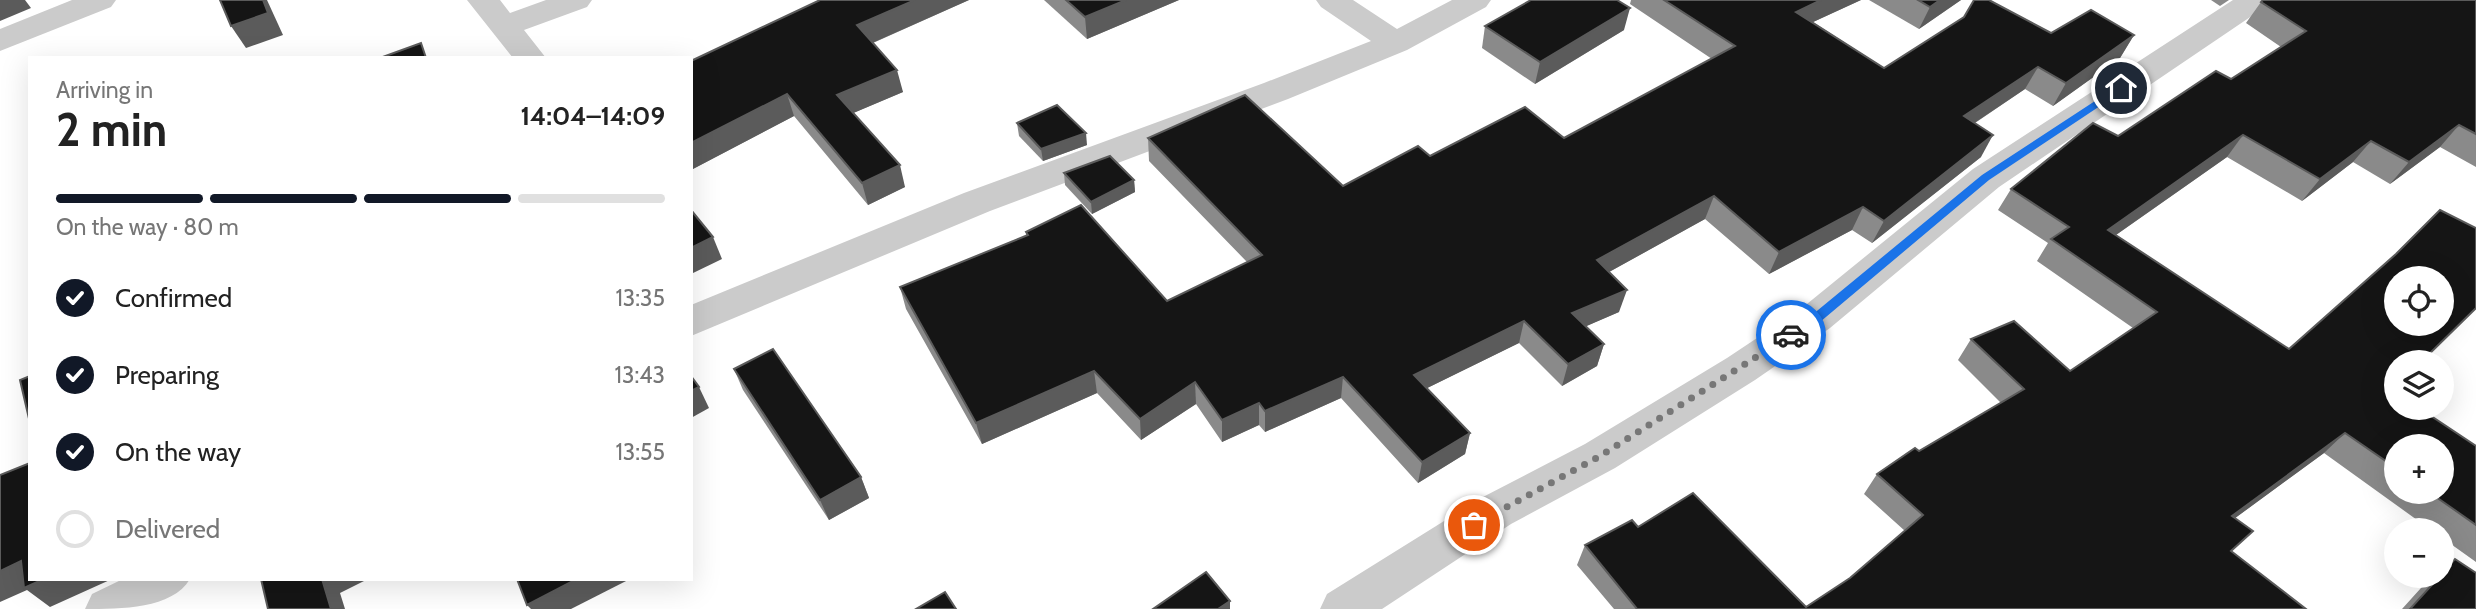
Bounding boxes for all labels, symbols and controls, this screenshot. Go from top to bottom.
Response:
pin [2091,58,2151,118]
icon: home [2102,69,2140,107]
text: Arriving in [56,76,153,104]
text: 14:04–14:09 [520,100,665,132]
text: 2 min [56,102,167,158]
text: On the way · 80 m [56,213,239,241]
map controls [2384,266,2454,588]
button: locate [2384,266,2454,336]
icon: check [56,279,94,317]
text: Confirmed [115,282,232,314]
text: 13:35 [615,284,665,312]
courier [1756,300,1826,370]
icon: car [1772,316,1810,354]
button: layers [2384,350,2454,420]
icon: check [56,356,94,394]
text: Preparing [115,359,219,391]
text: 13:43 [615,361,665,389]
icon: check [56,433,94,471]
button: + [2384,434,2454,504]
text: On the way [115,436,241,468]
text: 13:55 [615,438,665,466]
pin [1444,495,1504,555]
icon: bag [1455,506,1493,544]
text: Delivered [115,513,220,545]
button: − [2384,518,2454,588]

